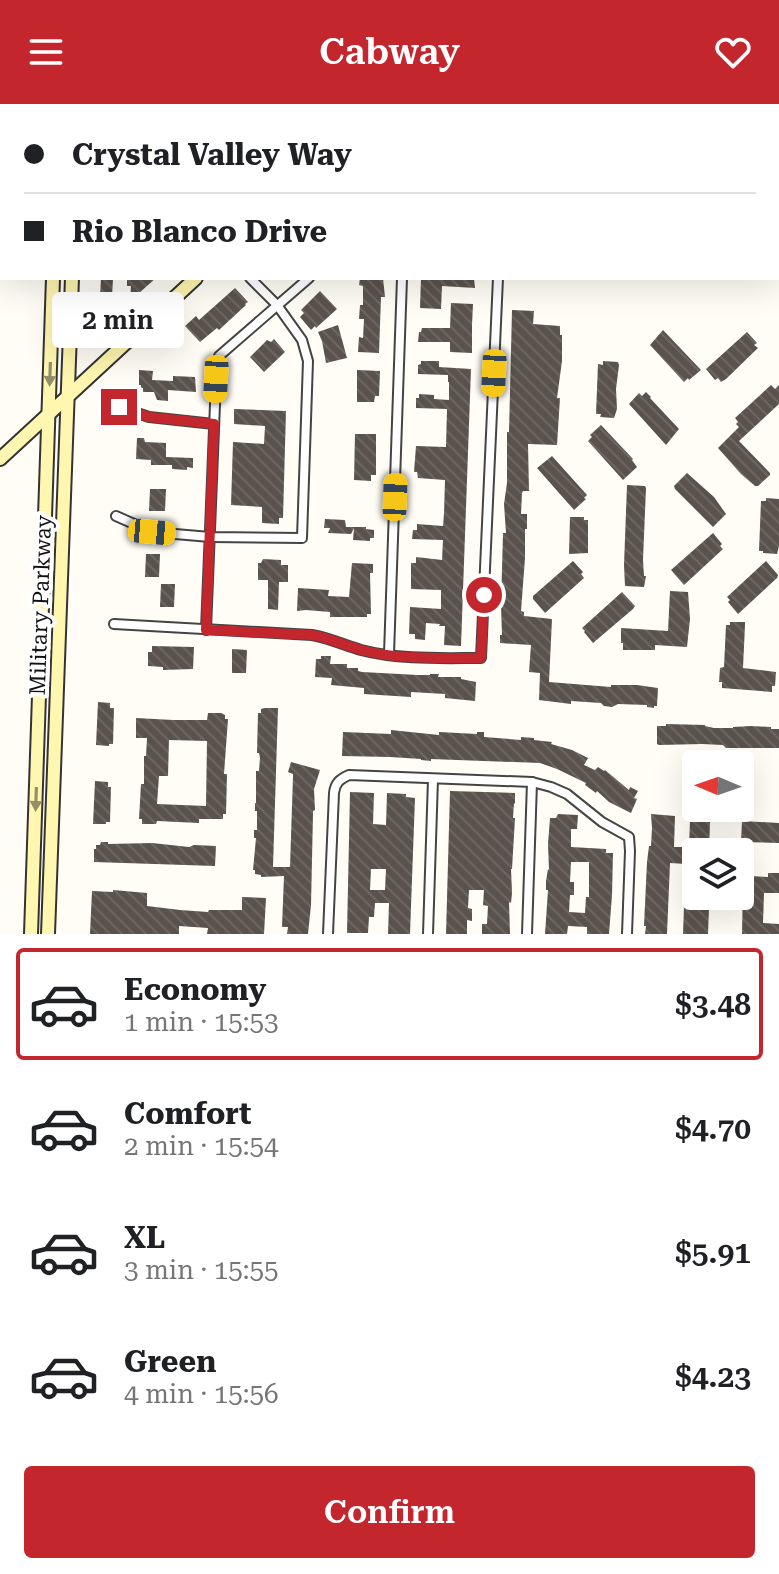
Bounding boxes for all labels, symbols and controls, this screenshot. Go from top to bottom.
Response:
icon: menu [24,30,68,74]
icon: heart [711,30,755,74]
text: Cabway [319,31,460,73]
text: Crystal Valley Way [72,137,352,172]
text: Rio Blanco Drive [72,214,327,249]
callout: 2 min [53,291,185,347]
text: 2 min [82,305,154,335]
car [481,348,507,398]
car [203,354,229,404]
one-way arrow [44,362,57,387]
route end [101,389,137,425]
car [382,473,408,521]
street label: Military Parkway [25,514,56,696]
car [127,518,177,546]
route start [466,577,502,613]
north arrow [682,750,754,822]
map controls [682,750,754,910]
one-way arrow [29,787,42,812]
button: layers [682,838,754,910]
icon: car [28,968,100,1040]
text: Economy [124,972,266,1007]
text: $3.48 [675,987,751,1022]
text: 1 min · 15:53 [124,1007,279,1037]
icon: car [28,1092,100,1164]
text: Comfort [124,1096,251,1131]
text: $4.70 [675,1111,751,1146]
text: 2 min · 15:54 [124,1131,279,1161]
icon: car [28,1216,100,1288]
text: XL [124,1220,165,1255]
text: $5.91 [675,1235,751,1270]
text: 3 min · 15:55 [124,1255,279,1285]
icon: car [28,1340,100,1412]
text: Green [124,1344,216,1379]
text: $4.23 [675,1359,751,1394]
text: 4 min · 15:56 [124,1379,279,1409]
button: Confirm [24,1466,755,1558]

